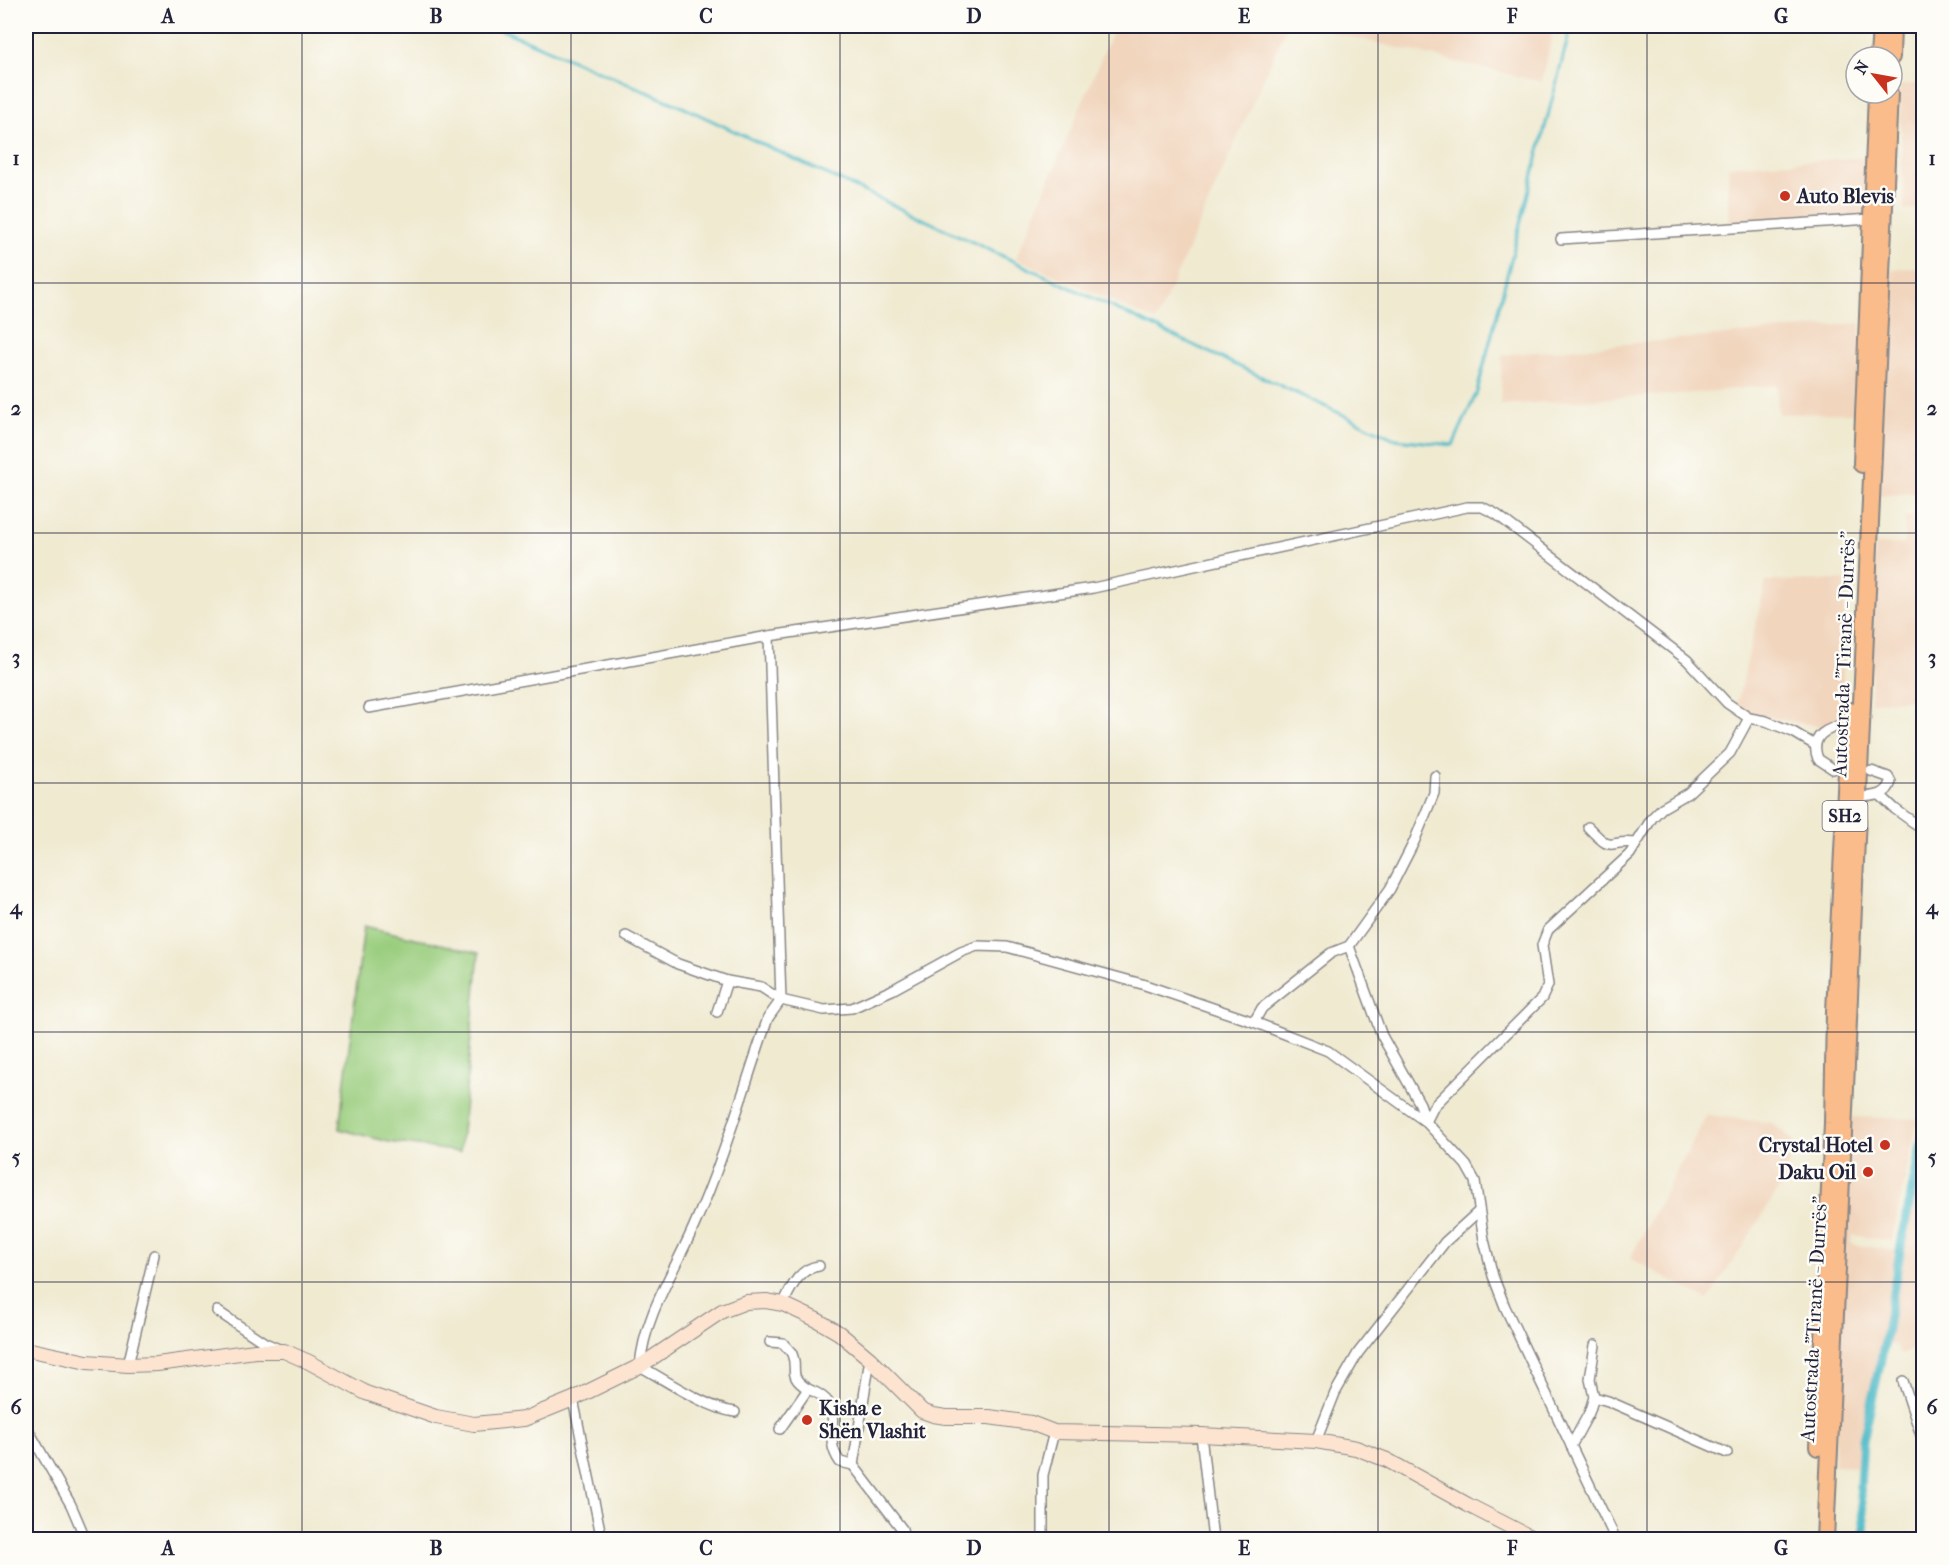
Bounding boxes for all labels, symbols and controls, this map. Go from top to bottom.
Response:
text: A [160,5,176,28]
text: B [429,5,443,28]
text: C [699,5,713,28]
text: D [966,5,982,28]
text: E [1238,5,1250,28]
text: F [1506,5,1518,28]
text: G [1774,5,1788,28]
north arrow [1844,45,1904,105]
text: N [1850,57,1873,78]
text: 1 [12,147,20,170]
text: 1 [1928,147,1936,170]
place label: Auto Blevis [1795,185,1895,208]
marker: Auto Blevis [1778,189,1792,203]
text: 2 [11,397,21,420]
text: 2 [1927,397,1937,420]
street label: Autostrada "Tiranë - Durrës" [1828,530,1860,778]
text: 3 [12,646,20,669]
text: 3 [1928,646,1936,669]
road number: SH2 [1822,801,1868,831]
text: 4 [9,896,23,920]
text: 4 [1925,896,1939,920]
place label: Crystal Hotel [1759,1134,1873,1157]
marker: Crystal Hotel [1878,1138,1892,1152]
text: 5 [12,1146,21,1169]
text: 5 [1928,1146,1937,1169]
place label: Daku Oil [1778,1161,1856,1184]
marker: Daku Oil [1861,1165,1875,1179]
street label: Autostrada "Tiranë - Durrës" [1796,1195,1832,1444]
text: 6 [11,1396,23,1419]
text: 6 [1927,1396,1939,1419]
place label: Kisha e Shën Vlashit [819,1397,927,1443]
marker: Kisha e Shën Vlashit [800,1413,814,1427]
text: A [160,1537,176,1560]
text: B [429,1537,443,1560]
text: C [699,1537,713,1560]
text: D [966,1537,982,1560]
text: E [1238,1537,1250,1560]
text: F [1506,1537,1518,1560]
text: G [1774,1537,1788,1560]

